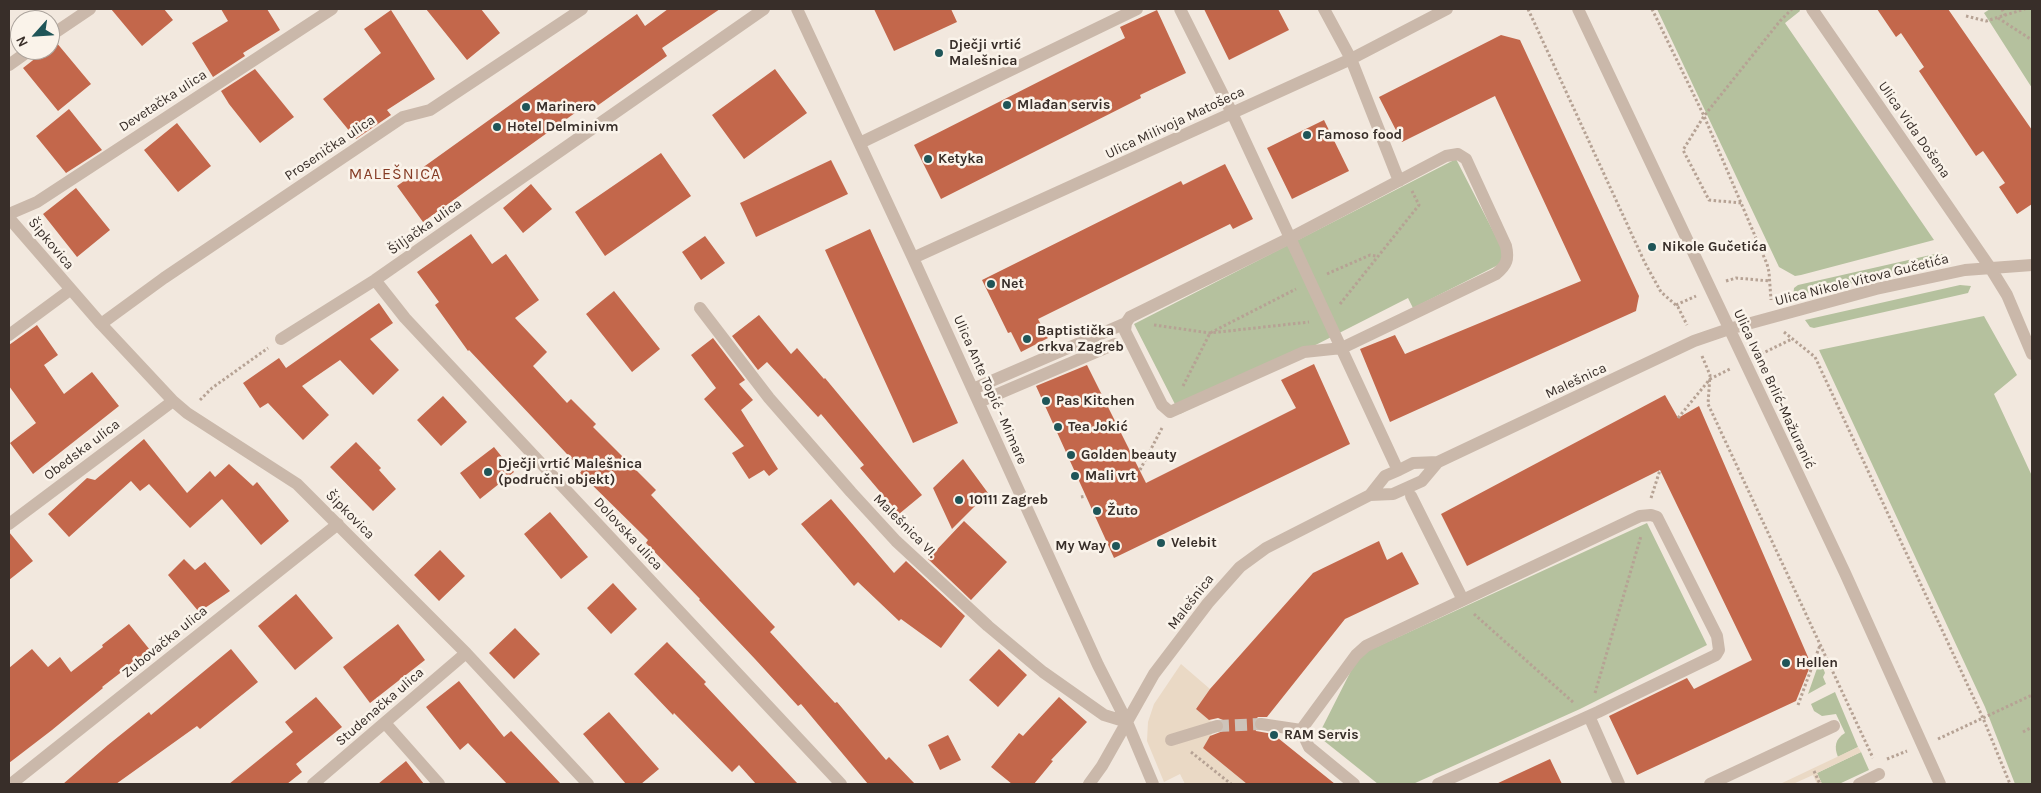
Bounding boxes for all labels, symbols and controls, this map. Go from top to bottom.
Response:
north arrow [10,10,60,60]
text: N [12,33,32,50]
place label: Dječji vrtić Malešnica [949,37,1021,70]
marker: Dječji vrtić Malešnica [933,47,945,59]
street label: Devetačka ulica [116,66,210,136]
street label: Ulica Vida Došena [1874,78,1954,182]
street label: Ulica Milivoja Matošeca [1103,83,1247,163]
place label: Mlađan servis [1017,97,1110,113]
place label: Marinero [536,99,596,115]
marker: Mlađan servis [1001,99,1013,111]
marker: Marinero [520,101,532,113]
street label: Prosenička ulica [282,112,378,184]
place label: Hotel Delminivm [507,119,619,135]
marker: Hotel Delminivm [491,121,503,133]
place label: Famoso food [1317,127,1402,143]
marker: Famoso food [1301,129,1313,141]
place label: Ketyka [938,151,984,167]
marker: Ketyka [922,153,934,165]
district label: MALEŠNICA [348,164,442,184]
street label: Šiljačka ulica [385,195,465,259]
street label: Šipkovica [24,215,78,273]
place label: Nikole Gučetića [1662,239,1767,255]
marker: Nikole Gučetića [1646,241,1658,253]
street label: Ulica Nikole Vitova Gučetića [1773,250,1951,310]
place label: Net [1001,276,1024,292]
marker: Net [985,278,997,290]
street label: Ulica Ivane Brlić-Mažuranić [1730,306,1818,472]
street label: Ulica Ante Topić - Mimare [949,313,1031,467]
place label: Baptistička crkva Zagreb [1037,323,1124,356]
marker: Baptistička crkva Zagreb [1021,333,1033,345]
street label: Malešnica [1543,360,1609,402]
place label: Pas Kitchen [1056,393,1135,409]
marker: Pas Kitchen [1040,395,1052,407]
street label: Obedska ulica [41,416,123,484]
place label: Tea Jokić [1068,419,1128,435]
marker: Tea Jokić [1052,421,1064,433]
place label: Golden beauty [1081,447,1177,463]
marker: Golden beauty [1065,449,1077,461]
place label: Dječji vrtić Malešnica (područni objekt) [498,456,642,488]
marker: Dječji vrtić Malešnica (područni objekt) [482,466,494,478]
place label: Mali vrt [1085,468,1136,484]
marker: Mali vrt [1069,470,1081,482]
street label: Šipkovica [322,487,378,543]
street label: Malešnica VI. [870,491,940,561]
place label: 10111 Zagreb [969,492,1048,508]
street label: Dolovska ulica [590,494,666,574]
marker: 10111 Zagreb [953,494,965,506]
place label: Žuto [1107,503,1138,519]
marker: Žuto [1091,505,1103,517]
place label: Velebit [1171,535,1217,551]
marker: Velebit [1155,537,1167,549]
place label: My Way [1055,538,1106,554]
marker: My Way [1110,540,1122,552]
street label: Malešnica [1164,571,1218,633]
street label: Zubovačka ulica [119,602,211,682]
place label: Hellen [1796,655,1838,671]
marker: Hellen [1780,657,1792,669]
street label: Studenačka ulica [332,664,428,750]
place label: RAM Servis [1284,727,1359,743]
marker: RAM Servis [1268,729,1280,741]

